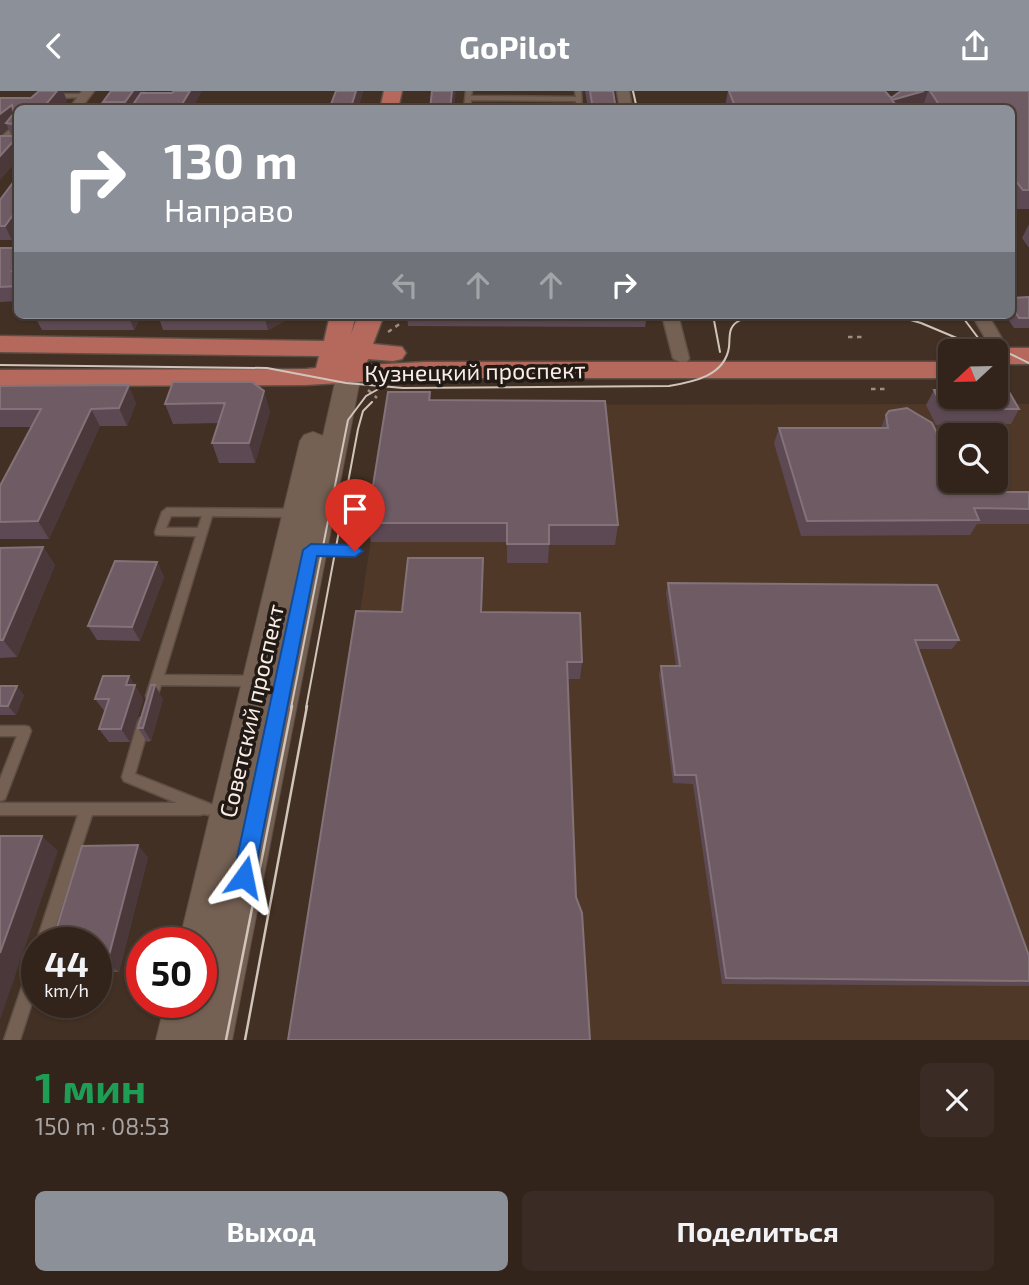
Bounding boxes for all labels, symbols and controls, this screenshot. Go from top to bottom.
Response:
icon: back [35,27,73,65]
text: GoPilot [459,27,570,65]
icon: share [956,27,994,65]
text: 130 m [164,130,298,189]
icon: right [49,133,140,224]
text: Направо [164,190,294,228]
icon: left [386,266,424,304]
icon: ahead [459,266,497,304]
icon: ahead [532,266,570,304]
icon: right [605,266,643,304]
north arrow [938,339,1008,409]
map controls [938,339,1008,493]
street label: Кузнецкий проспект [364,355,586,388]
button: search [938,423,1008,493]
pin [325,479,385,551]
icon: arrive [336,490,374,528]
street label: Советский проспект [213,601,289,820]
position arrow [207,840,281,914]
speed limit sign: 50 [126,927,217,1018]
text: 44 [44,942,89,984]
text: km/h [44,979,89,1001]
text: 1 мин [35,1061,146,1111]
button: close [920,1063,994,1137]
text: 150 m · 08:53 [35,1112,170,1140]
button: Выход [35,1191,508,1271]
button: Поделиться [522,1191,994,1271]

